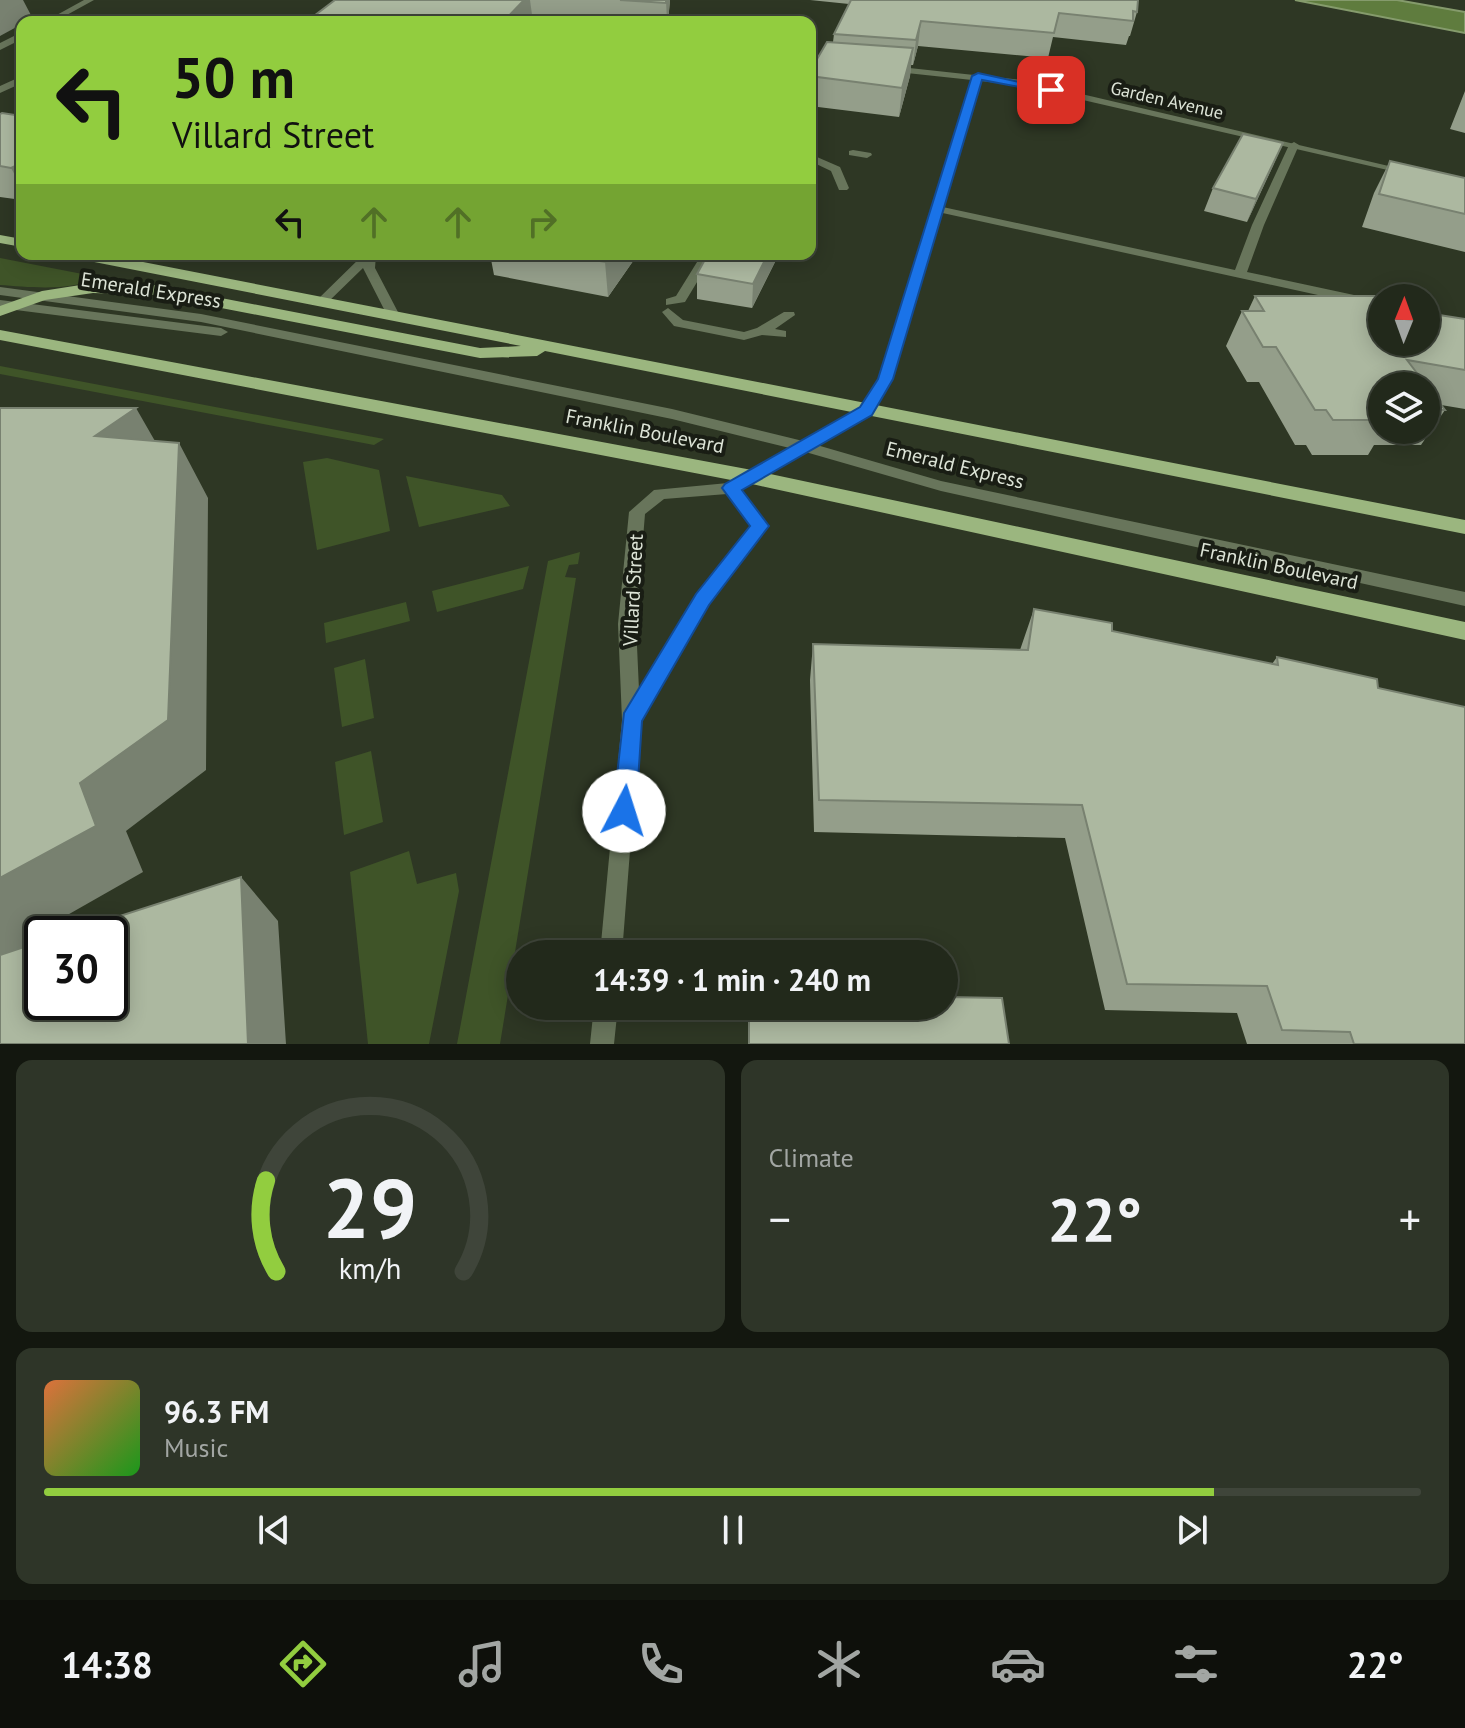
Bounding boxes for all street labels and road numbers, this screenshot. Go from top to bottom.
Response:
street label: Garden Avenue [1108,76,1226,124]
street label: Emerald Express [79,266,223,314]
street label: Franklin Boulevard [564,403,726,459]
street label: Emerald Express [883,435,1027,495]
street label: Villard Street [617,533,649,648]
street label: Franklin Boulevard [1198,537,1360,595]

